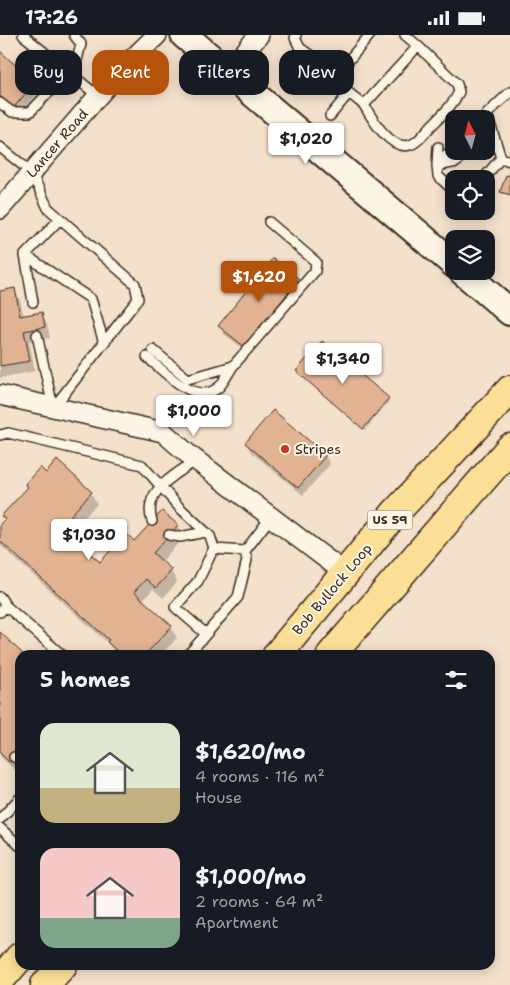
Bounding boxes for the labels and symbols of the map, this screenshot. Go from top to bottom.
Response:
street label: Lancer Road [22,105,92,181]
north arrow [445,110,495,160]
pin: $1,020 [265,123,347,165]
pin: $1,620 [218,261,300,303]
pin: $1,340 [302,343,384,385]
pin: $1,000 [153,395,235,437]
place label: Stripes [295,440,341,458]
marker: Stripes [279,443,291,455]
road number: US 59 [368,511,412,529]
pin: $1,030 [48,519,130,561]
street label: Bob Bullock Loop [288,539,376,639]

